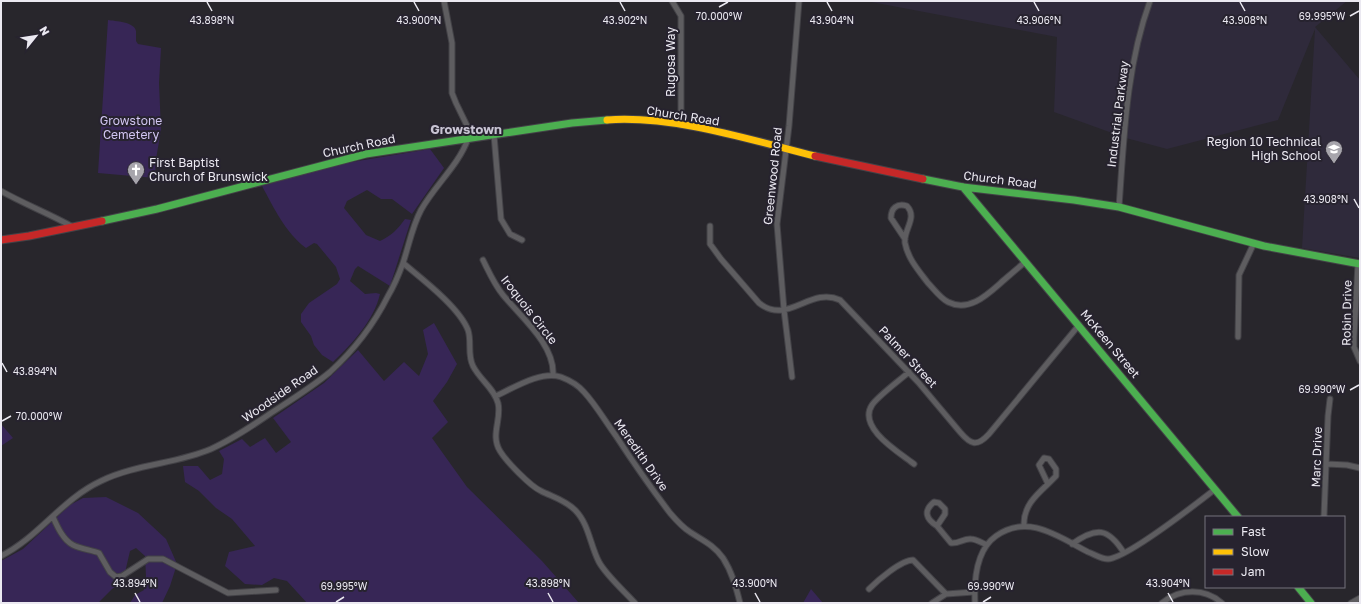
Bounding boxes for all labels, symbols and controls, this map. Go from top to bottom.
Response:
text: 70.000°W [696,10,743,22]
text: 69.995°W [1299,10,1346,22]
text: 43.898°N [190,14,234,26]
text: 43.900°N [397,14,441,26]
text: 43.902°N [603,14,647,26]
text: 43.904°N [810,14,854,26]
text: 43.906°N [1017,14,1061,26]
text: 43.908°N [1223,14,1267,26]
north arrow [16,16,56,56]
text: N [37,24,53,38]
street label: Rugosa Way [663,27,678,97]
street label: Industrial Parkway [1104,59,1132,168]
street label: Church Road [646,102,721,129]
park label: Growstone Cemetery [100,113,162,142]
district label: Growstown [430,121,502,137]
street label: Greenwood Road [760,126,785,225]
street label: Church Road [321,131,396,161]
place label: Region 10 Technical High School [1207,134,1321,163]
school or university icon: Region 10 Technical High School [1324,139,1344,164]
place label: First Baptist Church of Brunswick [149,155,268,184]
church icon: First Baptist Church of Brunswick [126,160,146,185]
street label: Church Road [963,168,1038,191]
text: 43.908°N [1304,193,1348,205]
street label: Iroquois Circle [498,272,561,347]
street label: Robin Drive [1338,280,1355,346]
street label: McKeen Street [1077,306,1143,381]
street label: Palmer Street [876,323,941,391]
street label: Woodside Road [239,362,321,425]
text: 43.894°N [13,365,57,377]
text: 69.990°W [1299,383,1346,395]
text: 70.000°W [16,410,63,422]
street label: Meredith Drive [611,416,672,494]
street label: Marc Drive [1308,426,1325,488]
legend [1205,516,1345,588]
text: Fast [1241,524,1266,539]
text: Slow [1241,544,1269,559]
text: Jam [1241,564,1265,579]
text: 43.894°N [113,577,157,589]
text: 43.898°N [526,577,570,589]
text: 43.900°N [733,577,777,589]
text: 43.904°N [1146,577,1190,589]
text: 69.995°W [321,580,368,592]
text: 69.990°W [968,580,1015,592]

